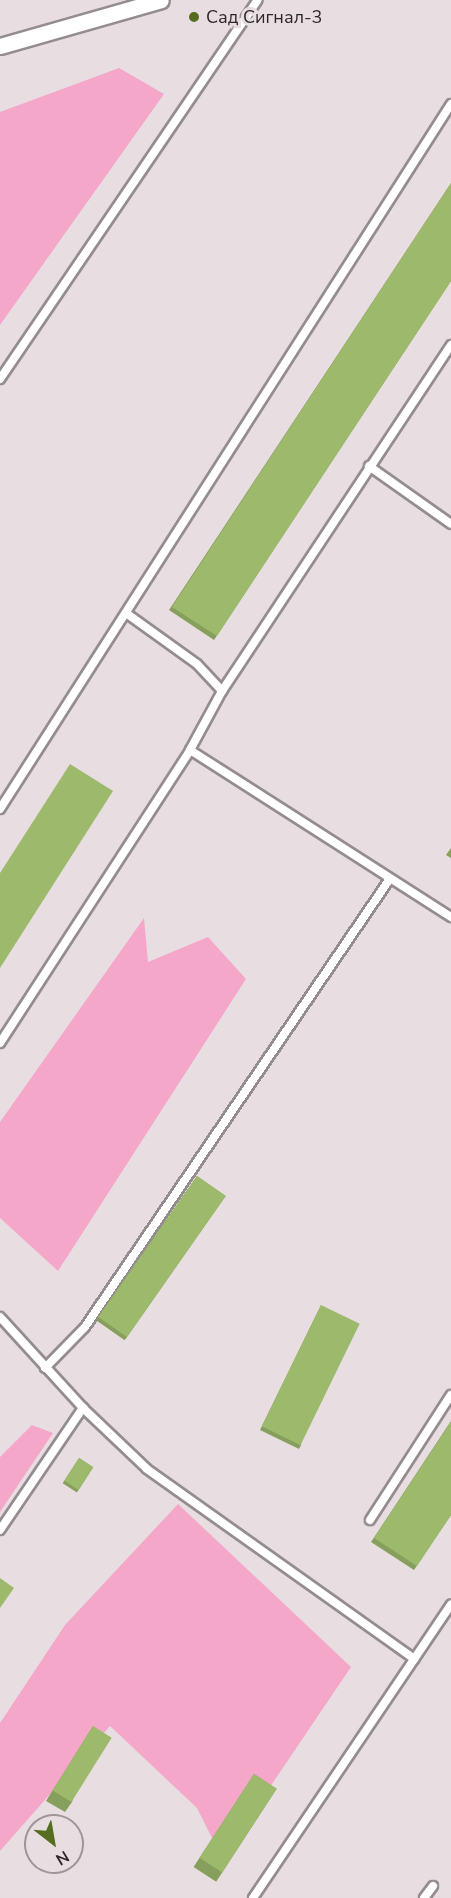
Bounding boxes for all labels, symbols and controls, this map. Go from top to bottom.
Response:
place label: Сад Сигнал-3 [206,6,322,28]
marker: Сад Сигнал-3 [187,10,201,24]
north arrow [24,1814,84,1874]
text: N [51,1845,73,1870]

